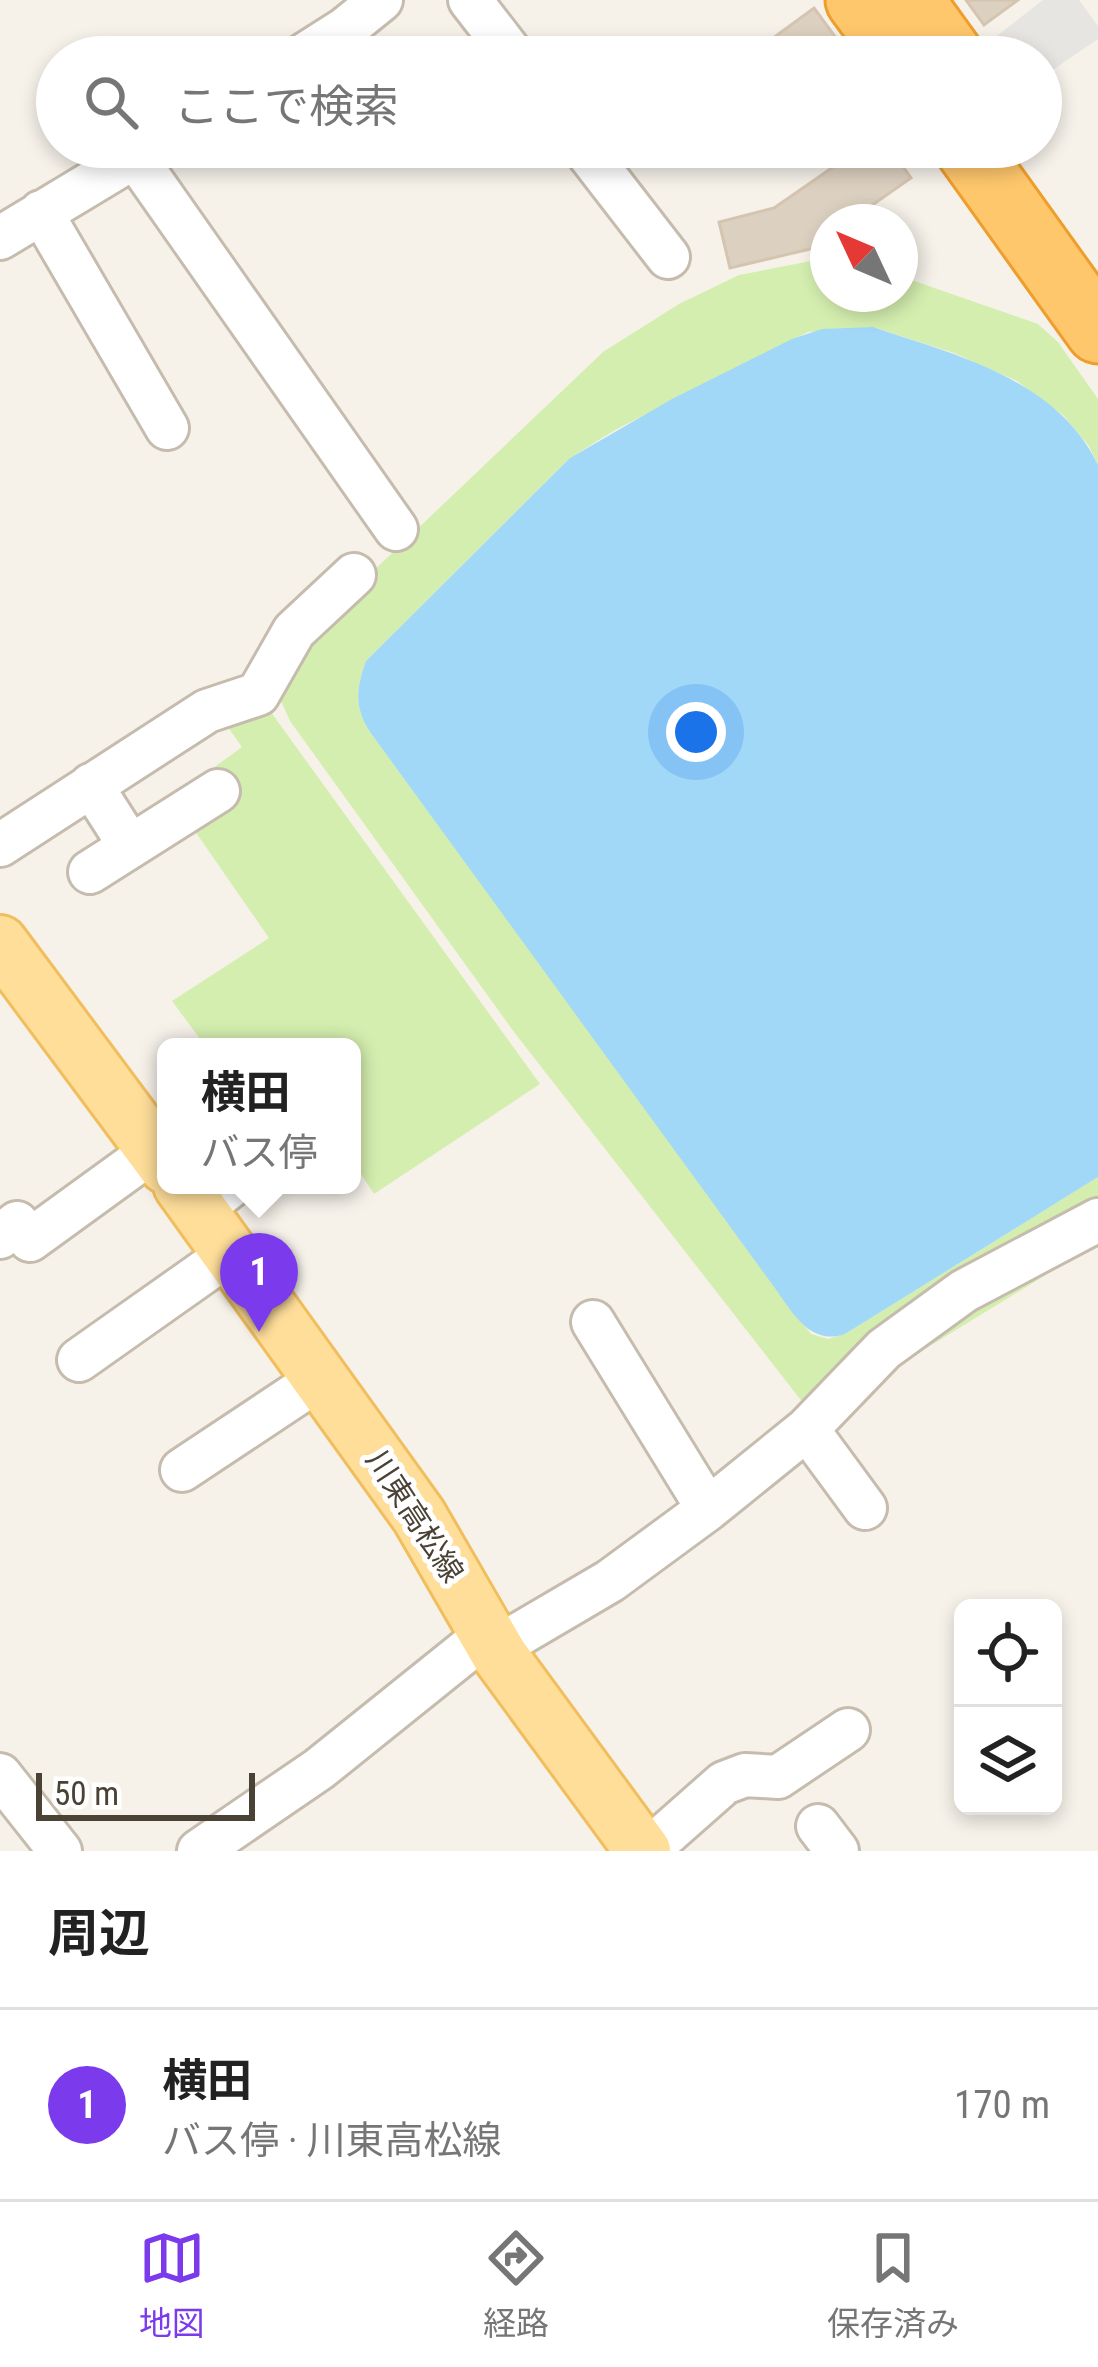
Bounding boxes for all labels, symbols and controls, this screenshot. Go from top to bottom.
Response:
search box [36,36,1062,168]
icon: search [78,69,144,135]
text: ここで検索 [174,80,399,133]
north arrow [810,204,918,312]
your location [666,702,726,762]
popup [157,1038,361,1194]
text: 横田 [200,1066,291,1119]
text: バス停 [200,1130,318,1176]
pin: 1 [220,1233,298,1332]
street label: 川東高松線 [359,1444,471,1588]
map controls [954,1599,1062,1815]
button: locate [954,1599,1062,1707]
button: layers [954,1707,1062,1815]
scale bar [36,1767,255,1820]
text: 50 m [54,1774,119,1813]
text: 周辺 [48,1904,150,1963]
text: 横田 [162,2054,252,2107]
text: 1 [77,2082,97,2128]
text: 170 m [954,2082,1050,2128]
text: バス停 · 川東高松線 [162,2118,501,2164]
tab: 地図 [139,2225,205,2345]
tab: 経路 [483,2225,549,2345]
tab: 保存済み [827,2225,959,2345]

